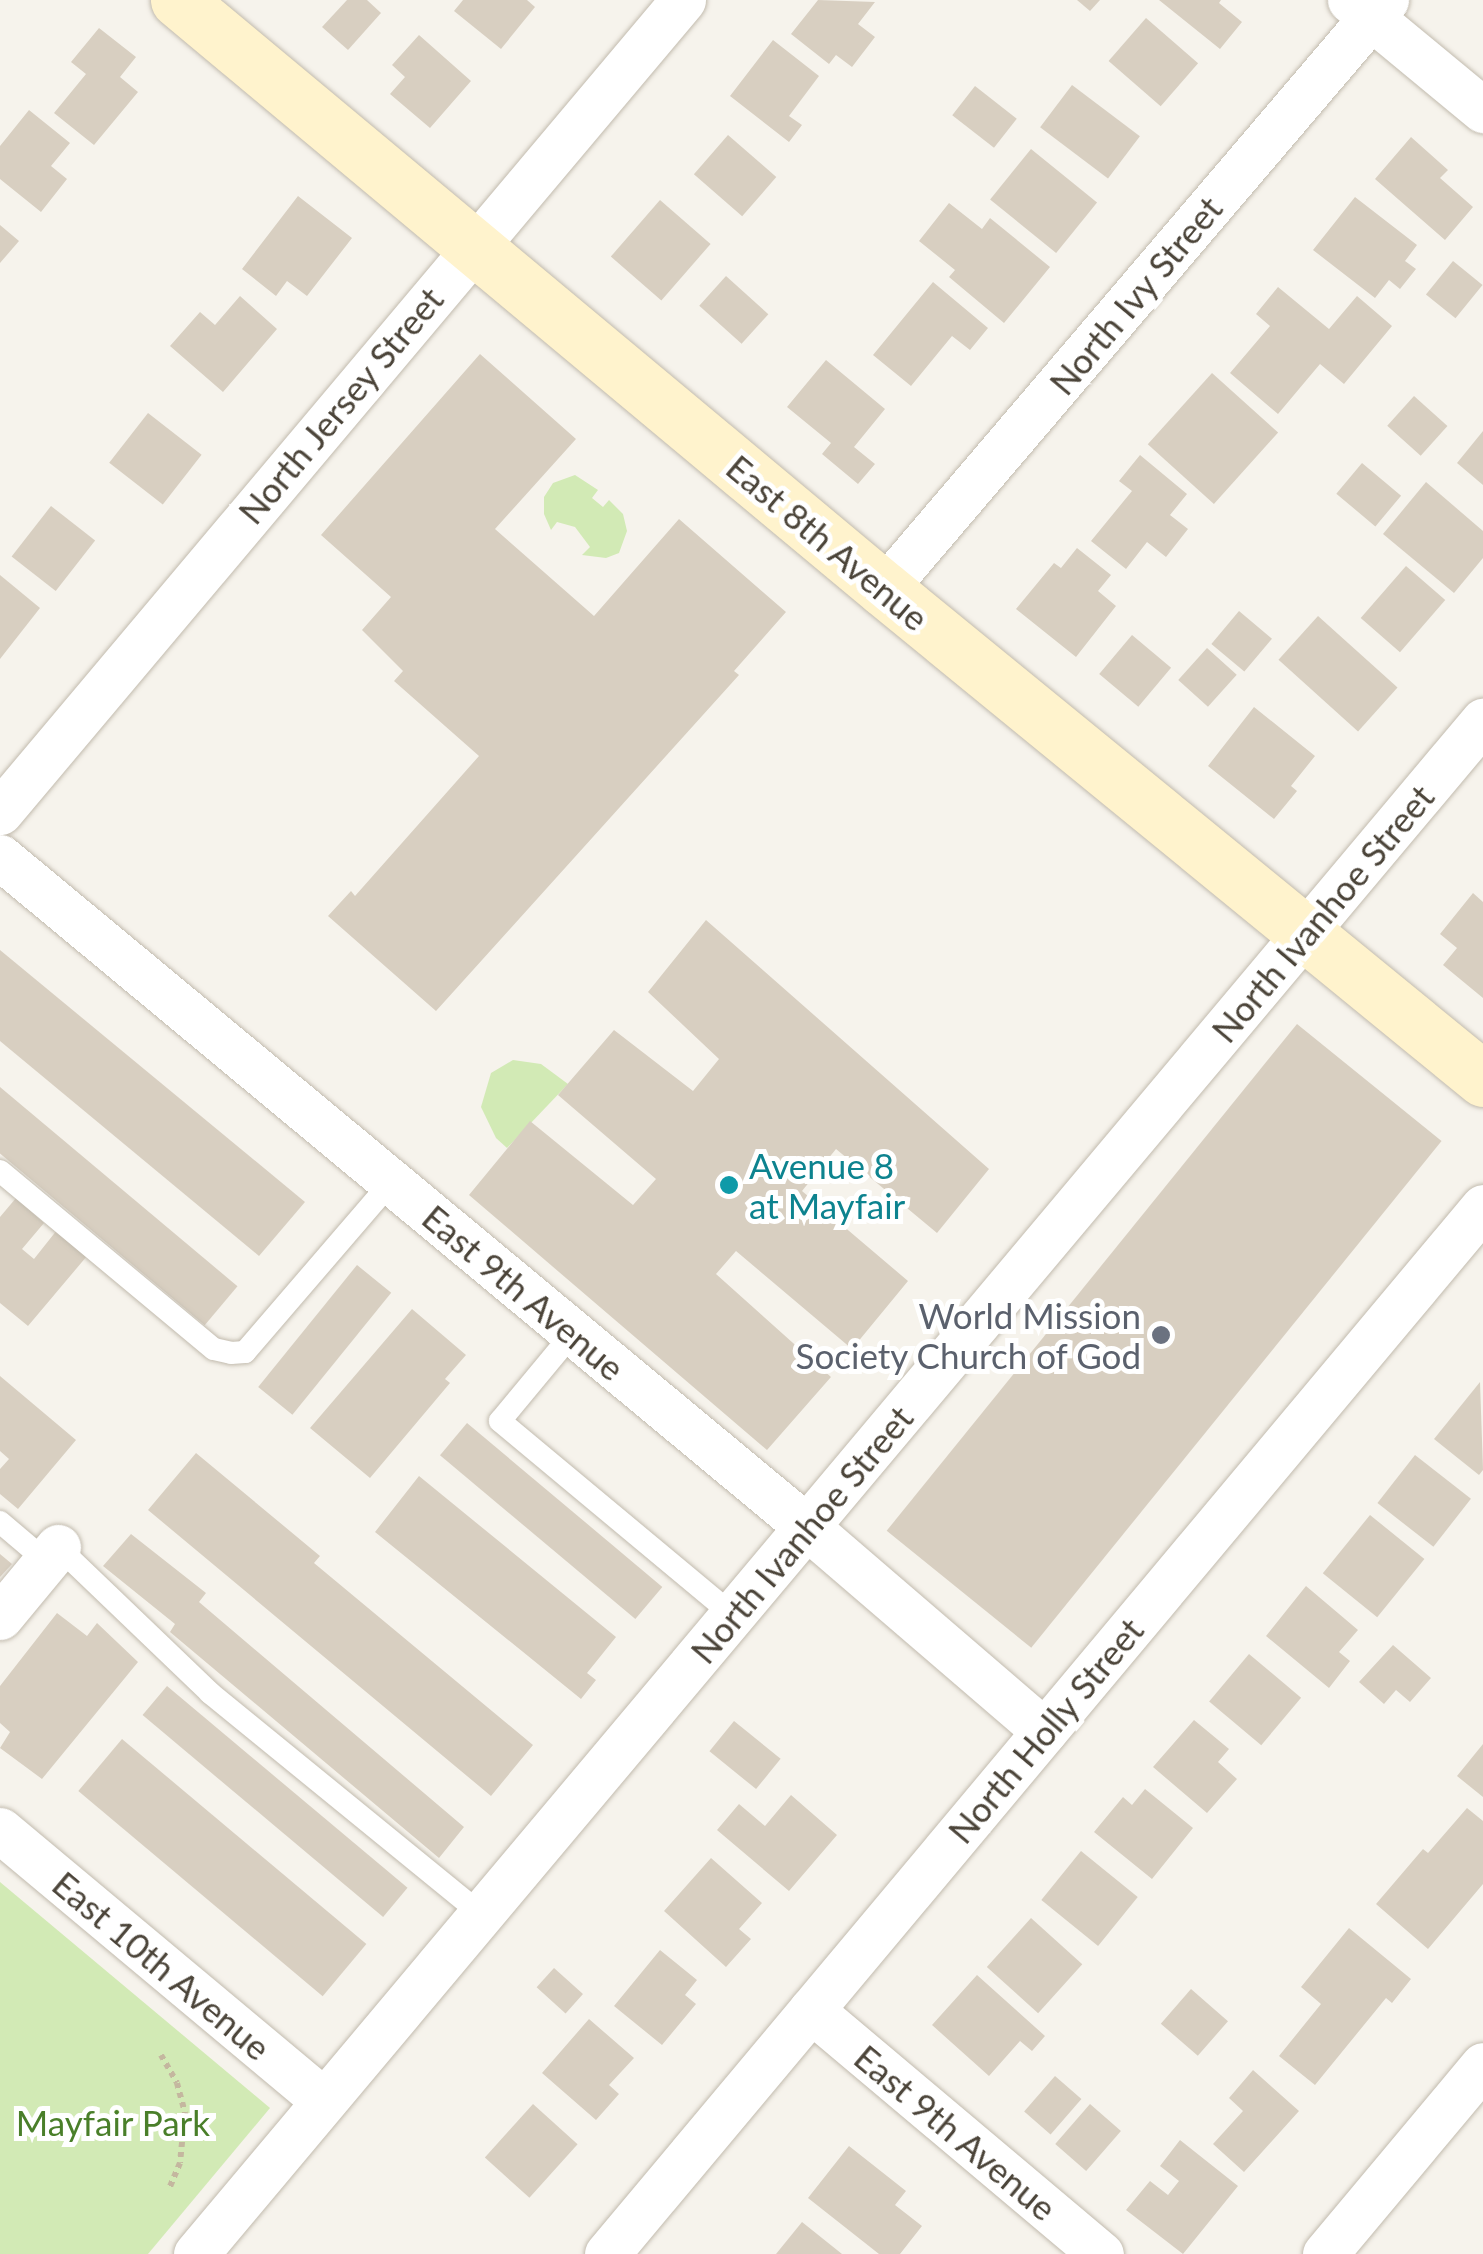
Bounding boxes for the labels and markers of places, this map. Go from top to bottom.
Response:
place label: Avenue 8 at Mayfair [749,1144,905,1226]
marker: Avenue 8 at Mayfair [718,1174,740,1196]
place label: World Mission Society Church of God [794,1294,1141,1376]
marker: World Mission Society Church of God [1150,1324,1172,1346]

